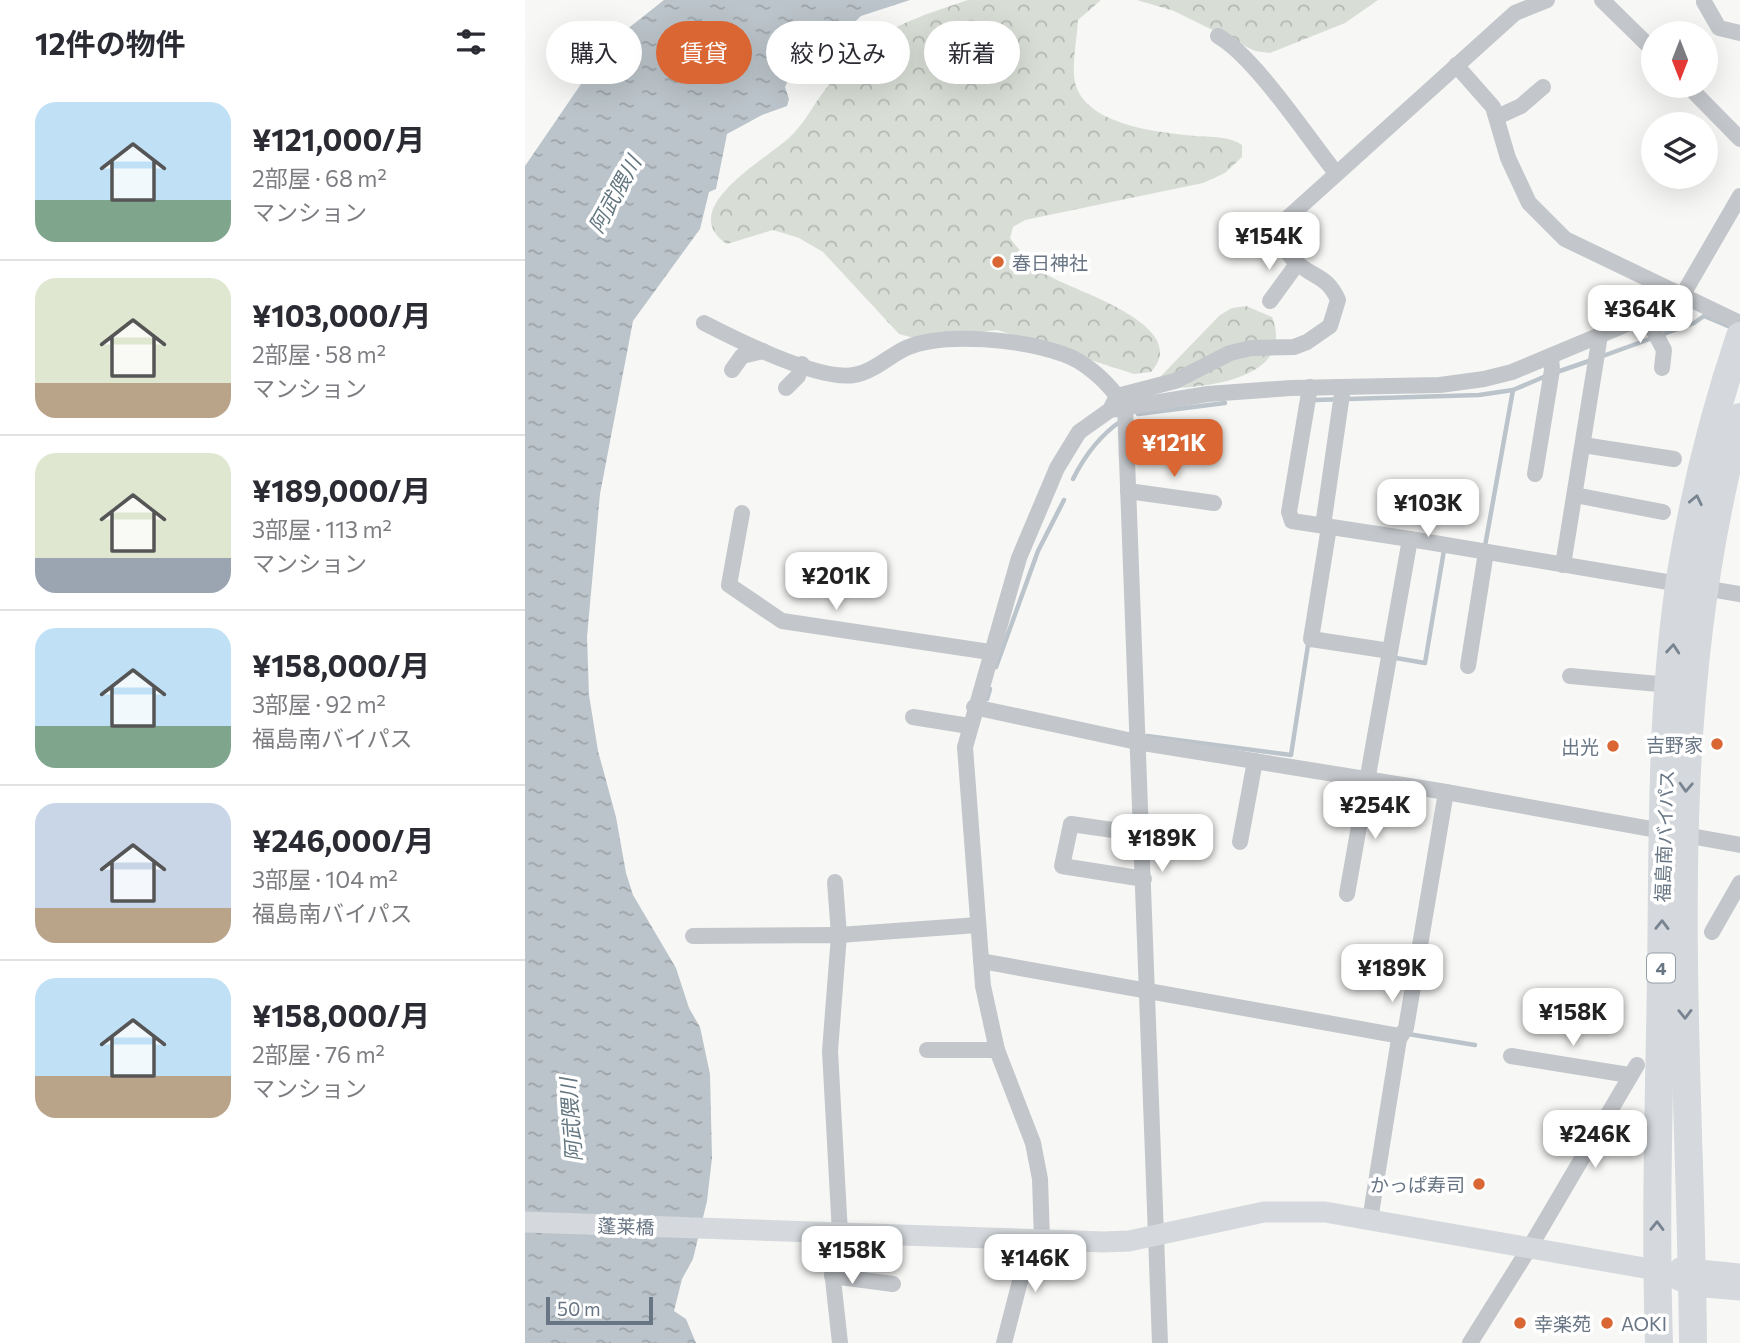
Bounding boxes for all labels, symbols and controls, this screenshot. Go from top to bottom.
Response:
chip: 購入 [546,21,642,84]
chip: 賃貸 [656,21,752,84]
chip: 絞り込み [766,21,910,84]
chip: 新着 [924,21,1020,84]
north arrow [1641,21,1719,98]
map controls [1641,21,1718,189]
icon: filters [452,23,490,61]
text: 12件の物件 [35,24,186,61]
button: layers [1641,112,1718,189]
text: ¥121,000/月 [252,120,425,157]
icon: home [91,130,175,214]
water label: 阿武隈川 [583,149,646,237]
text: 2部屋 · 68 m² [252,164,387,192]
text: マンション [252,198,367,226]
pin: ¥154K [1220,212,1318,272]
text: ¥154K [1235,221,1303,249]
place label: 春日神社 [1012,251,1088,274]
marker: 春日神社 [990,254,1006,270]
pin: ¥364K [1591,286,1689,345]
text: ¥364K [1604,294,1676,322]
text: ¥103,000/月 [252,296,432,333]
icon: home [91,306,175,390]
text: 2部屋 · 58 m² [252,340,386,368]
text: マンション [252,374,367,402]
pin: ¥121K [1125,420,1223,479]
text: ¥121K [1142,428,1206,456]
text: ¥189,000/月 [252,471,431,508]
pin: ¥103K [1379,480,1477,539]
icon: home [91,481,175,565]
text: ¥103K [1393,488,1463,516]
one-way arrow [1688,494,1703,506]
text: 3部屋 · 113 m² [252,515,392,543]
text: マンション [252,549,367,577]
pin: ¥201K [787,552,885,612]
text: ¥201K [801,561,871,589]
one-way arrow [1666,643,1681,654]
text: ¥158,000/月 [252,646,430,683]
icon: home [91,656,175,740]
text: 3部屋 · 92 m² [252,690,386,718]
text: 福島南バイパス [252,724,413,752]
place label: 吉野家 [1646,733,1703,756]
place label: 出光 [1561,735,1599,758]
marker: 吉野家 [1709,736,1725,752]
marker: 出光 [1605,738,1621,754]
street label: 福島南バイパス [1650,769,1678,903]
pin: ¥254K [1326,782,1424,841]
one-way arrow [1678,782,1693,793]
text: ¥254K [1339,790,1411,818]
pin: ¥189K [1113,814,1211,874]
text: ¥246,000/月 [252,821,434,858]
text: ¥189K [1127,823,1197,851]
icon: home [91,831,175,915]
text: 3部屋 · 104 m² [252,865,398,893]
text: 福島南バイパス [252,899,413,927]
one-way arrow [1654,919,1669,930]
pin: ¥189K [1343,944,1441,1004]
text: ¥189K [1357,953,1427,981]
road number: 4 [1647,953,1675,982]
pin: ¥158K [1524,988,1622,1048]
text: ¥158,000/月 [252,996,430,1033]
text: ¥158K [1539,997,1607,1025]
icon: home [91,1006,175,1090]
one-way arrow [1677,1009,1693,1020]
text: 2部屋 · 76 m² [252,1040,385,1068]
text: マンション [252,1074,367,1102]
water label: 阿武隈川 [554,1075,585,1163]
pin: ¥246K [1546,1110,1644,1170]
text: ¥246K [1559,1119,1631,1147]
place label: かっぱ寿司 [1370,1173,1465,1196]
marker: かっぱ寿司 [1471,1176,1487,1192]
street label: 蓬莱橋 [597,1214,655,1238]
one-way arrow [1649,1220,1665,1231]
pin: ¥158K [803,1226,901,1286]
pin: ¥146K [986,1234,1084,1294]
text: ¥158K [818,1235,886,1263]
text: ¥146K [1000,1243,1070,1271]
scale bar [546,1294,653,1326]
text: 50 m [557,1297,601,1320]
place label: 幸楽苑 [1534,1312,1591,1335]
place label: AOKI [1621,1312,1667,1335]
marker: 幸楽苑 [1512,1315,1528,1331]
marker: AOKI [1599,1315,1615,1331]

